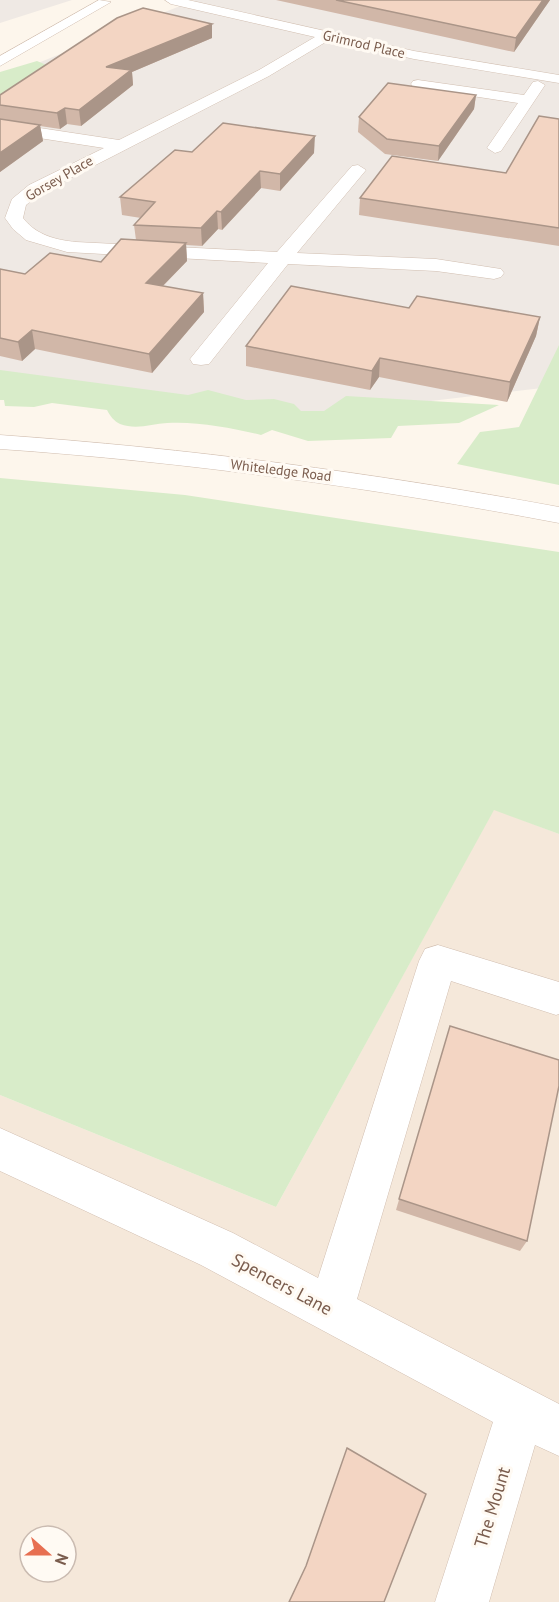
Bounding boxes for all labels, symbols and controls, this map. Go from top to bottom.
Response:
street label: Grimrod Place [321,26,407,62]
street label: Gorsey Place [22,151,96,205]
street label: Whiteledge Road [230,455,332,485]
street label: Spencers Lane [228,1248,336,1320]
street label: The Mount [469,1464,515,1550]
north arrow [18,1524,78,1584]
text: N [51,1551,73,1568]

